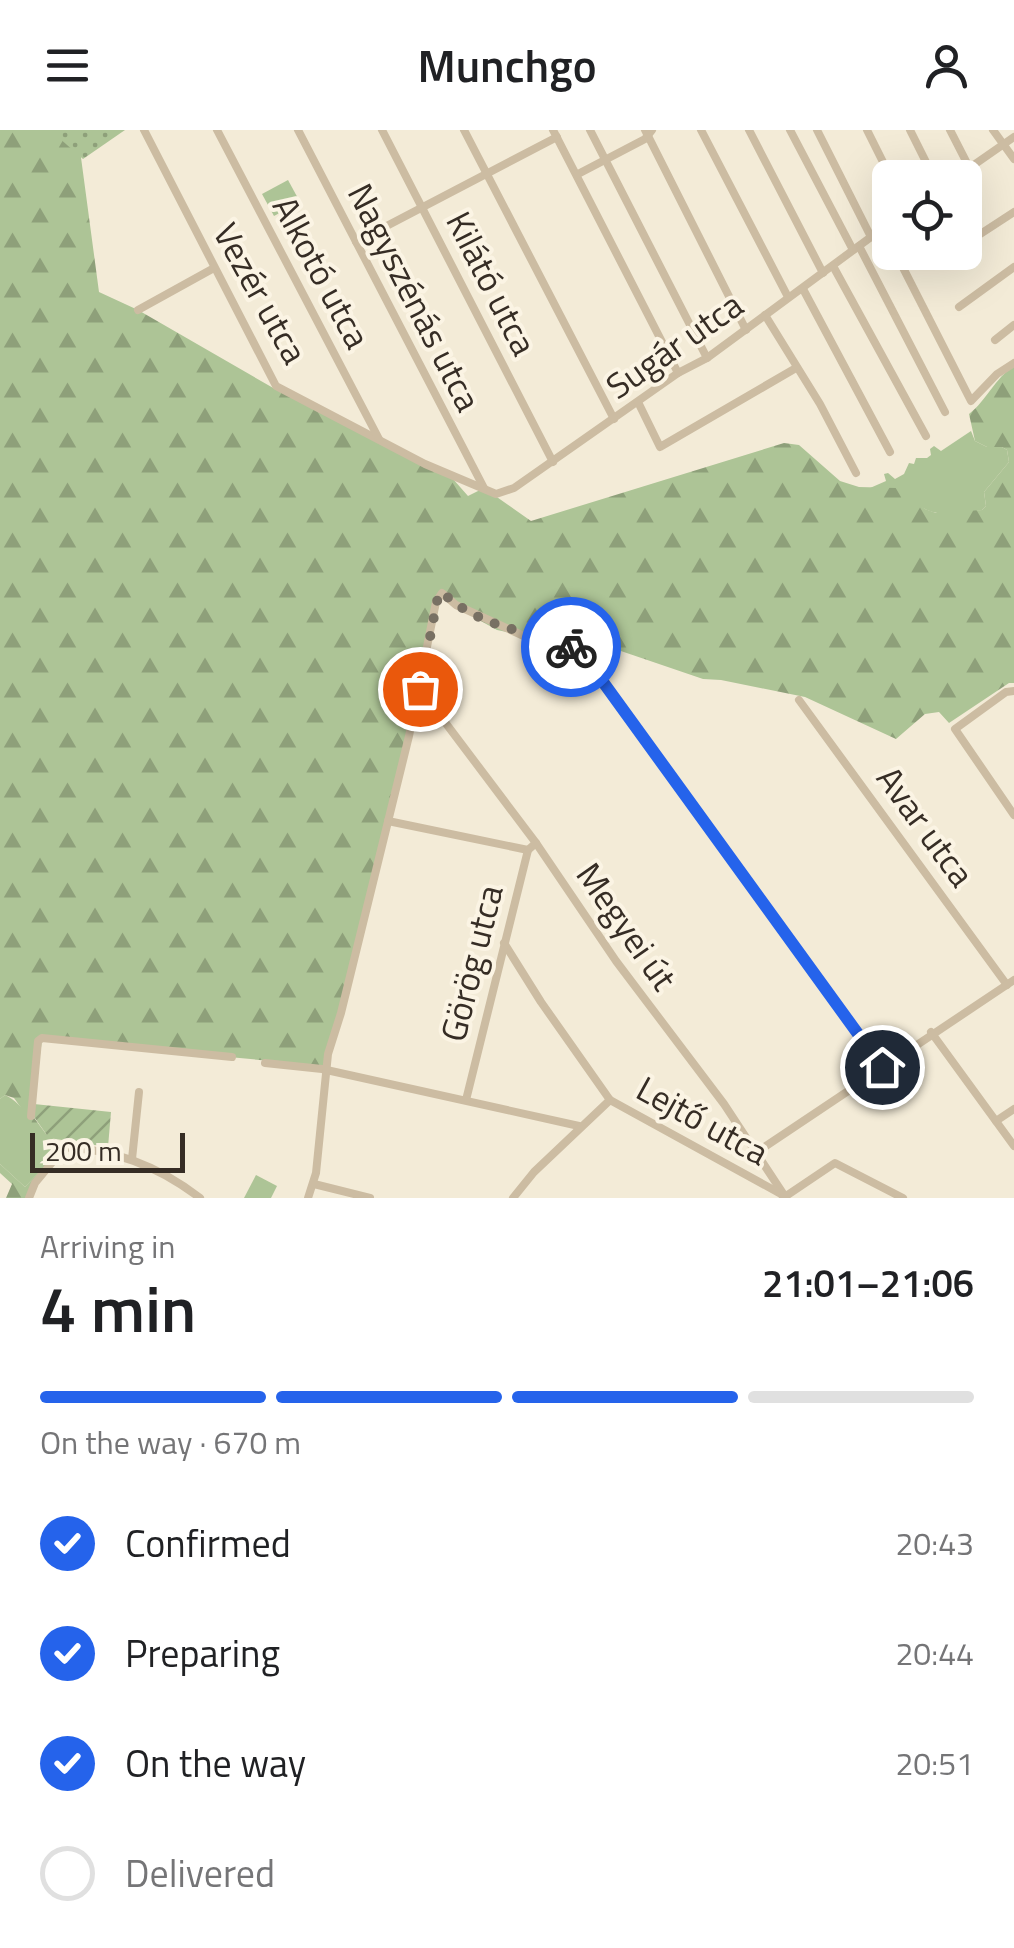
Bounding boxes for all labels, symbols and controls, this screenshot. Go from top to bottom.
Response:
text: Munchgo [417,31,597,99]
icon: menu [40,38,95,93]
icon: person [919,38,974,93]
map controls [872,160,982,270]
button: locate [872,160,982,270]
street label: Nagyszénás utca [334,174,496,420]
street label: Alkotó utca [259,186,385,358]
street label: Kilátó utca [433,202,551,364]
street label: Vezér utca [200,213,322,373]
street label: Sugár utca [594,278,754,412]
courier [521,597,621,697]
icon: bike [544,620,599,675]
pin [378,647,463,732]
icon: bag [393,662,448,717]
street label: Avar utca [864,754,988,898]
street label: Megyei út [563,851,691,1001]
street label: Görög utca [425,879,517,1047]
pin [840,1025,925,1110]
icon: home [855,1040,910,1095]
street label: Lejtő utca [627,1061,779,1179]
scale bar [30,1128,185,1172]
text: 200 m [45,1129,122,1172]
text: Arriving in [40,1222,176,1270]
text: 21:01–21:06 [762,1254,974,1312]
text: 4 min [40,1258,196,1357]
text: On the way · 670 m [40,1418,301,1466]
text: Confirmed [125,1514,291,1572]
icon: check [40,1516,95,1571]
text: 20:43 [895,1519,974,1567]
text: Preparing [125,1624,280,1682]
icon: check [40,1626,95,1681]
text: 20:44 [895,1629,974,1677]
text: On the way [125,1734,306,1792]
icon: check [40,1736,95,1791]
text: 20:51 [895,1739,974,1787]
text: Delivered [125,1844,275,1902]

